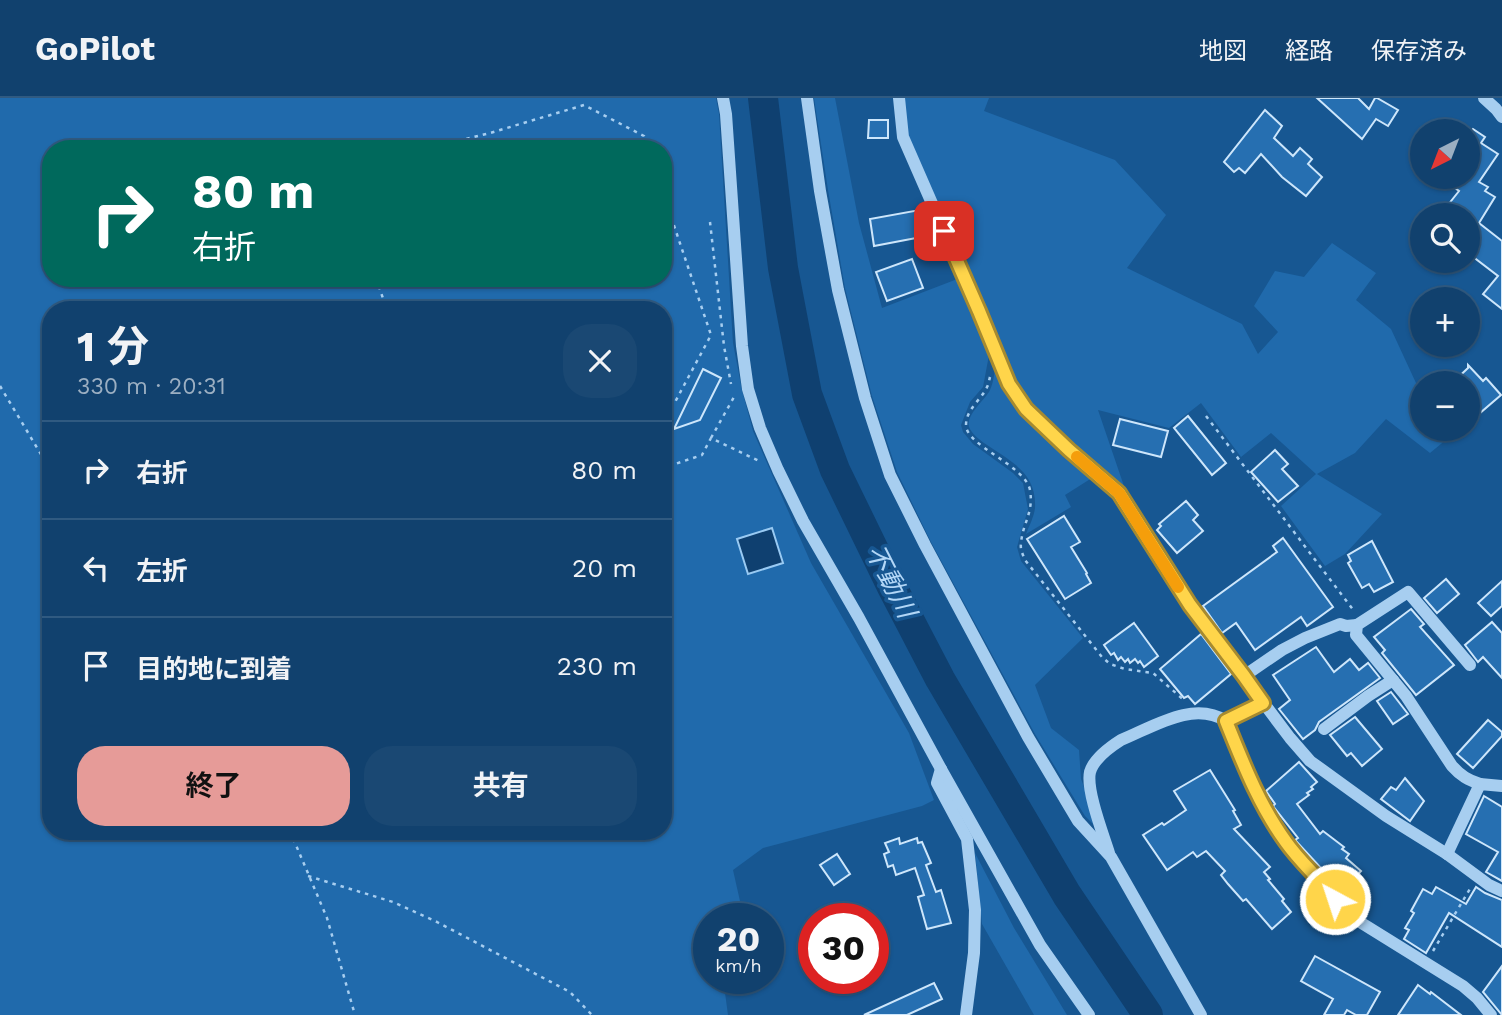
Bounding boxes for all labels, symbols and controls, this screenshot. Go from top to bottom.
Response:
text: GoPilot [35,29,155,68]
text: 地図 [1199,37,1247,65]
text: 経路 [1285,37,1333,65]
text: 保存済み [1371,37,1467,65]
north arrow [1410,119,1480,189]
map controls [1410,119,1480,441]
text: 80 m [192,162,314,220]
icon: right [77,168,168,259]
pin [914,201,974,261]
button: search [1410,203,1480,273]
icon: arrive [925,212,963,250]
text: 右折 [192,228,256,266]
button: + [1410,287,1480,357]
text: 1 分 [77,322,149,371]
button: close [563,324,637,398]
button: − [1410,371,1480,441]
text: 330 m · 20:31 [77,373,226,400]
icon: right [77,451,115,489]
text: 80 m [571,455,637,485]
text: 右折 [136,458,188,488]
water label: 不動川 [860,539,923,625]
icon: left [77,549,115,587]
text: 20 m [572,553,637,583]
text: 左折 [136,556,188,586]
icon: arrive [77,647,115,685]
text: 230 m [557,651,637,681]
text: 目的地に到着 [136,654,292,684]
button: 終了 [77,746,350,826]
button: 共有 [364,746,637,826]
position arrow [1298,862,1372,936]
speed limit sign: 30 [798,903,889,994]
text: 20 [717,918,760,960]
text: km/h [715,955,762,976]

